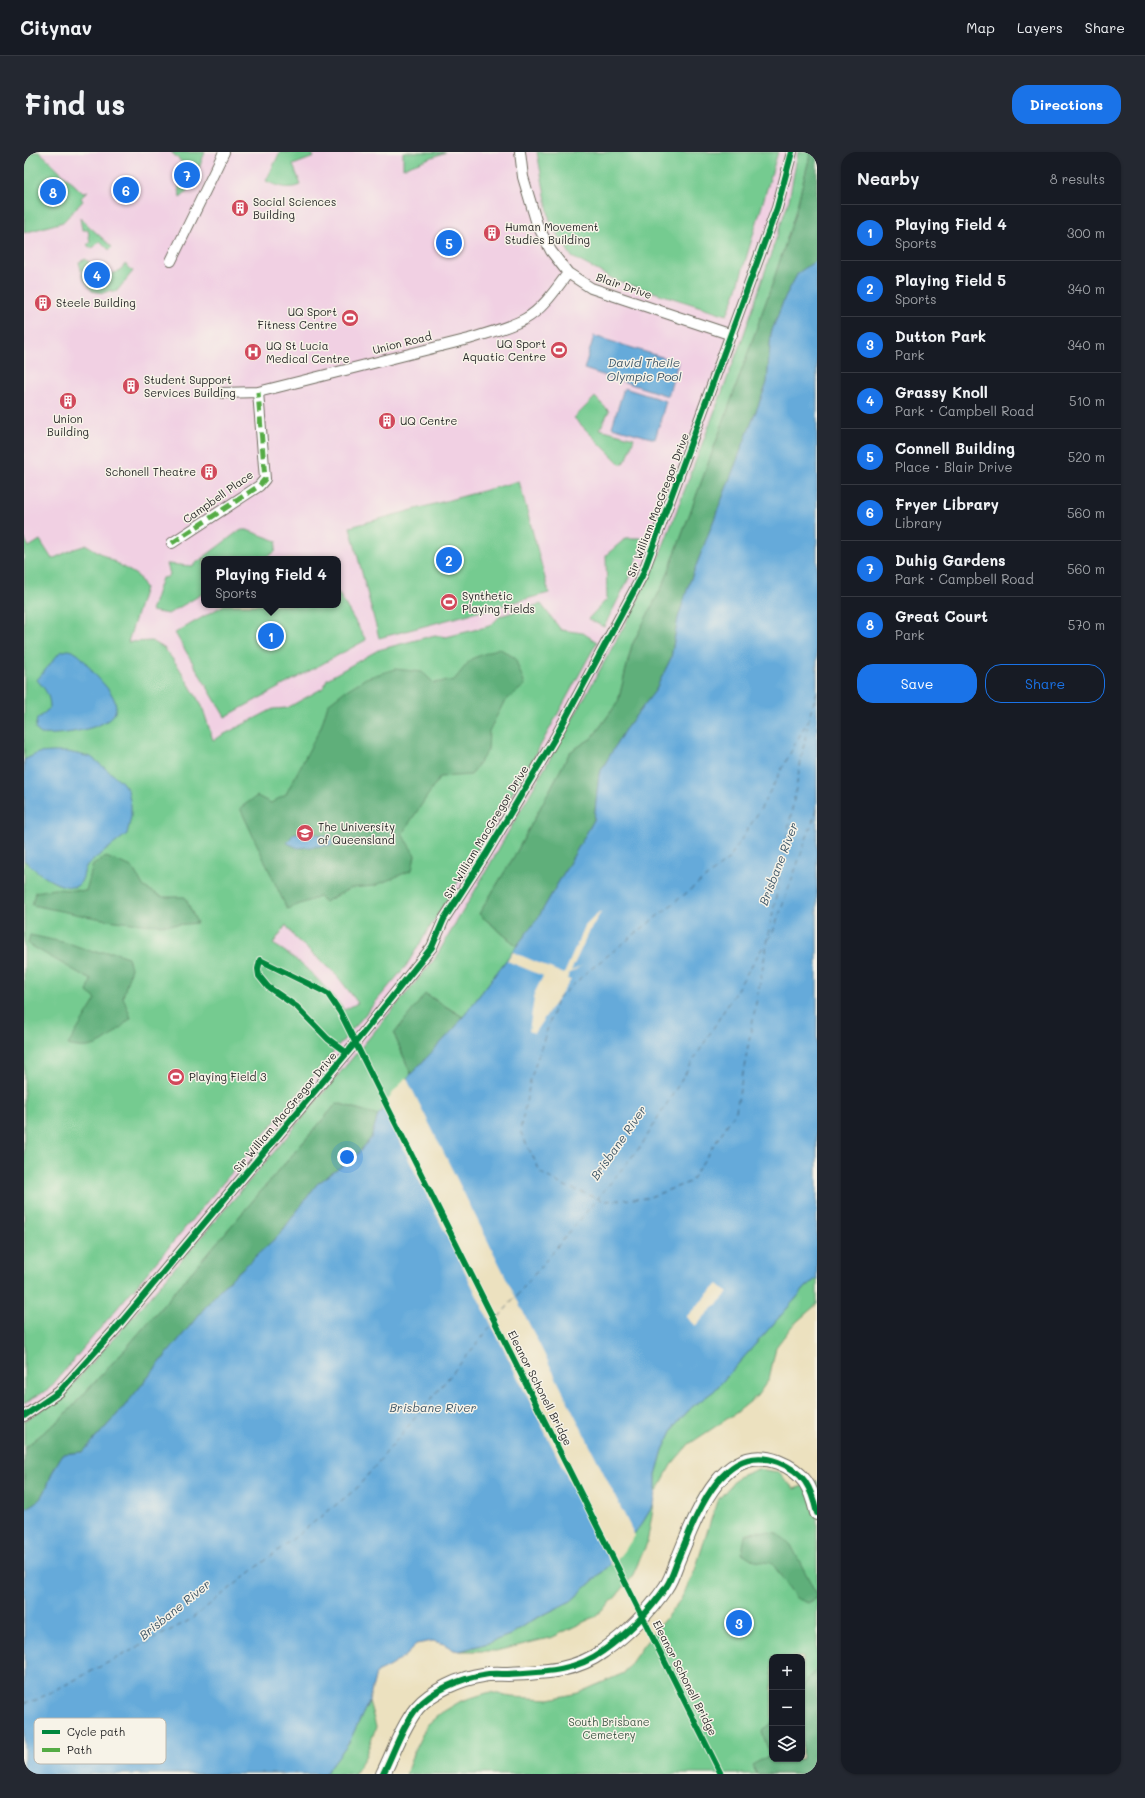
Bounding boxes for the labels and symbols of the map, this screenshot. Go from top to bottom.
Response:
pin: 7 [174,160,200,190]
pin: 6 [113,175,139,205]
pin: 8 [40,177,66,207]
place label: Social Sciences Building [253,194,336,222]
building icon: Social Sciences Building [230,198,250,218]
place label: Human Movement Studies Building [505,219,599,247]
building icon: Human Movement Studies Building [482,223,502,243]
pin: 5 [436,228,462,258]
pin: 4 [84,260,110,290]
street label: Blair Drive [594,269,654,302]
building icon: Steele Building [33,293,53,313]
place label: Steele Building [56,295,136,310]
place label: UQ Sport Fitness Centre [258,304,337,332]
sports icon: UQ Sport Fitness Centre [340,308,360,328]
street label: Union Road [371,328,433,357]
place label: UQ Sport Aquatic Centre [462,336,546,364]
place label: UQ St Lucia Medical Centre [266,338,350,366]
sports icon: UQ Sport Aquatic Centre [549,340,569,360]
hospital icon: UQ St Lucia Medical Centre [243,342,263,362]
water label: David Theile Olympic Pool [607,354,681,384]
place label: Student Support Services Building [144,372,236,400]
building icon: Student Support Services Building [121,376,141,396]
building icon: Union Building [58,391,78,411]
place label: Union Building [47,411,89,439]
building icon: UQ Centre [377,411,397,431]
place label: UQ Centre [400,413,458,428]
street label: Sir William MacGregor Drive [623,430,692,579]
building icon: Schonell Theatre [199,462,219,482]
place label: Schonell Theatre [106,464,196,479]
street label: Campbell Place [180,467,256,526]
pin: 2 [436,545,462,575]
place label: Synthetic Playing Fields [462,588,535,616]
sports icon: Synthetic Playing Fields [439,592,459,612]
pin: 1 [258,621,284,651]
street label: Sir William MacGregor Drive [440,762,532,901]
place label: The University of Queensland [318,819,395,847]
water label: Brisbane River [755,820,801,907]
school or university icon: The University of Queensland [295,823,315,843]
street label: Sir William MacGregor Drive [230,1048,340,1175]
sports icon: Playing Field 3 [166,1067,186,1087]
place label: Playing Field 3 [189,1069,267,1084]
water label: Brisbane River [587,1102,650,1183]
your location [337,1147,357,1167]
street label: Eleanor Schonell Bridge [505,1328,576,1448]
water label: Brisbane River [389,1399,477,1415]
water label: Brisbane River [135,1576,213,1643]
pin: 3 [726,1608,752,1638]
street label: Eleanor Schonell Bridge [650,1618,721,1738]
park label: South Brisbane Cemetery [568,1714,650,1742]
legend [34,1718,166,1764]
text: Cycle path [67,1724,125,1739]
text: Path [67,1742,92,1757]

